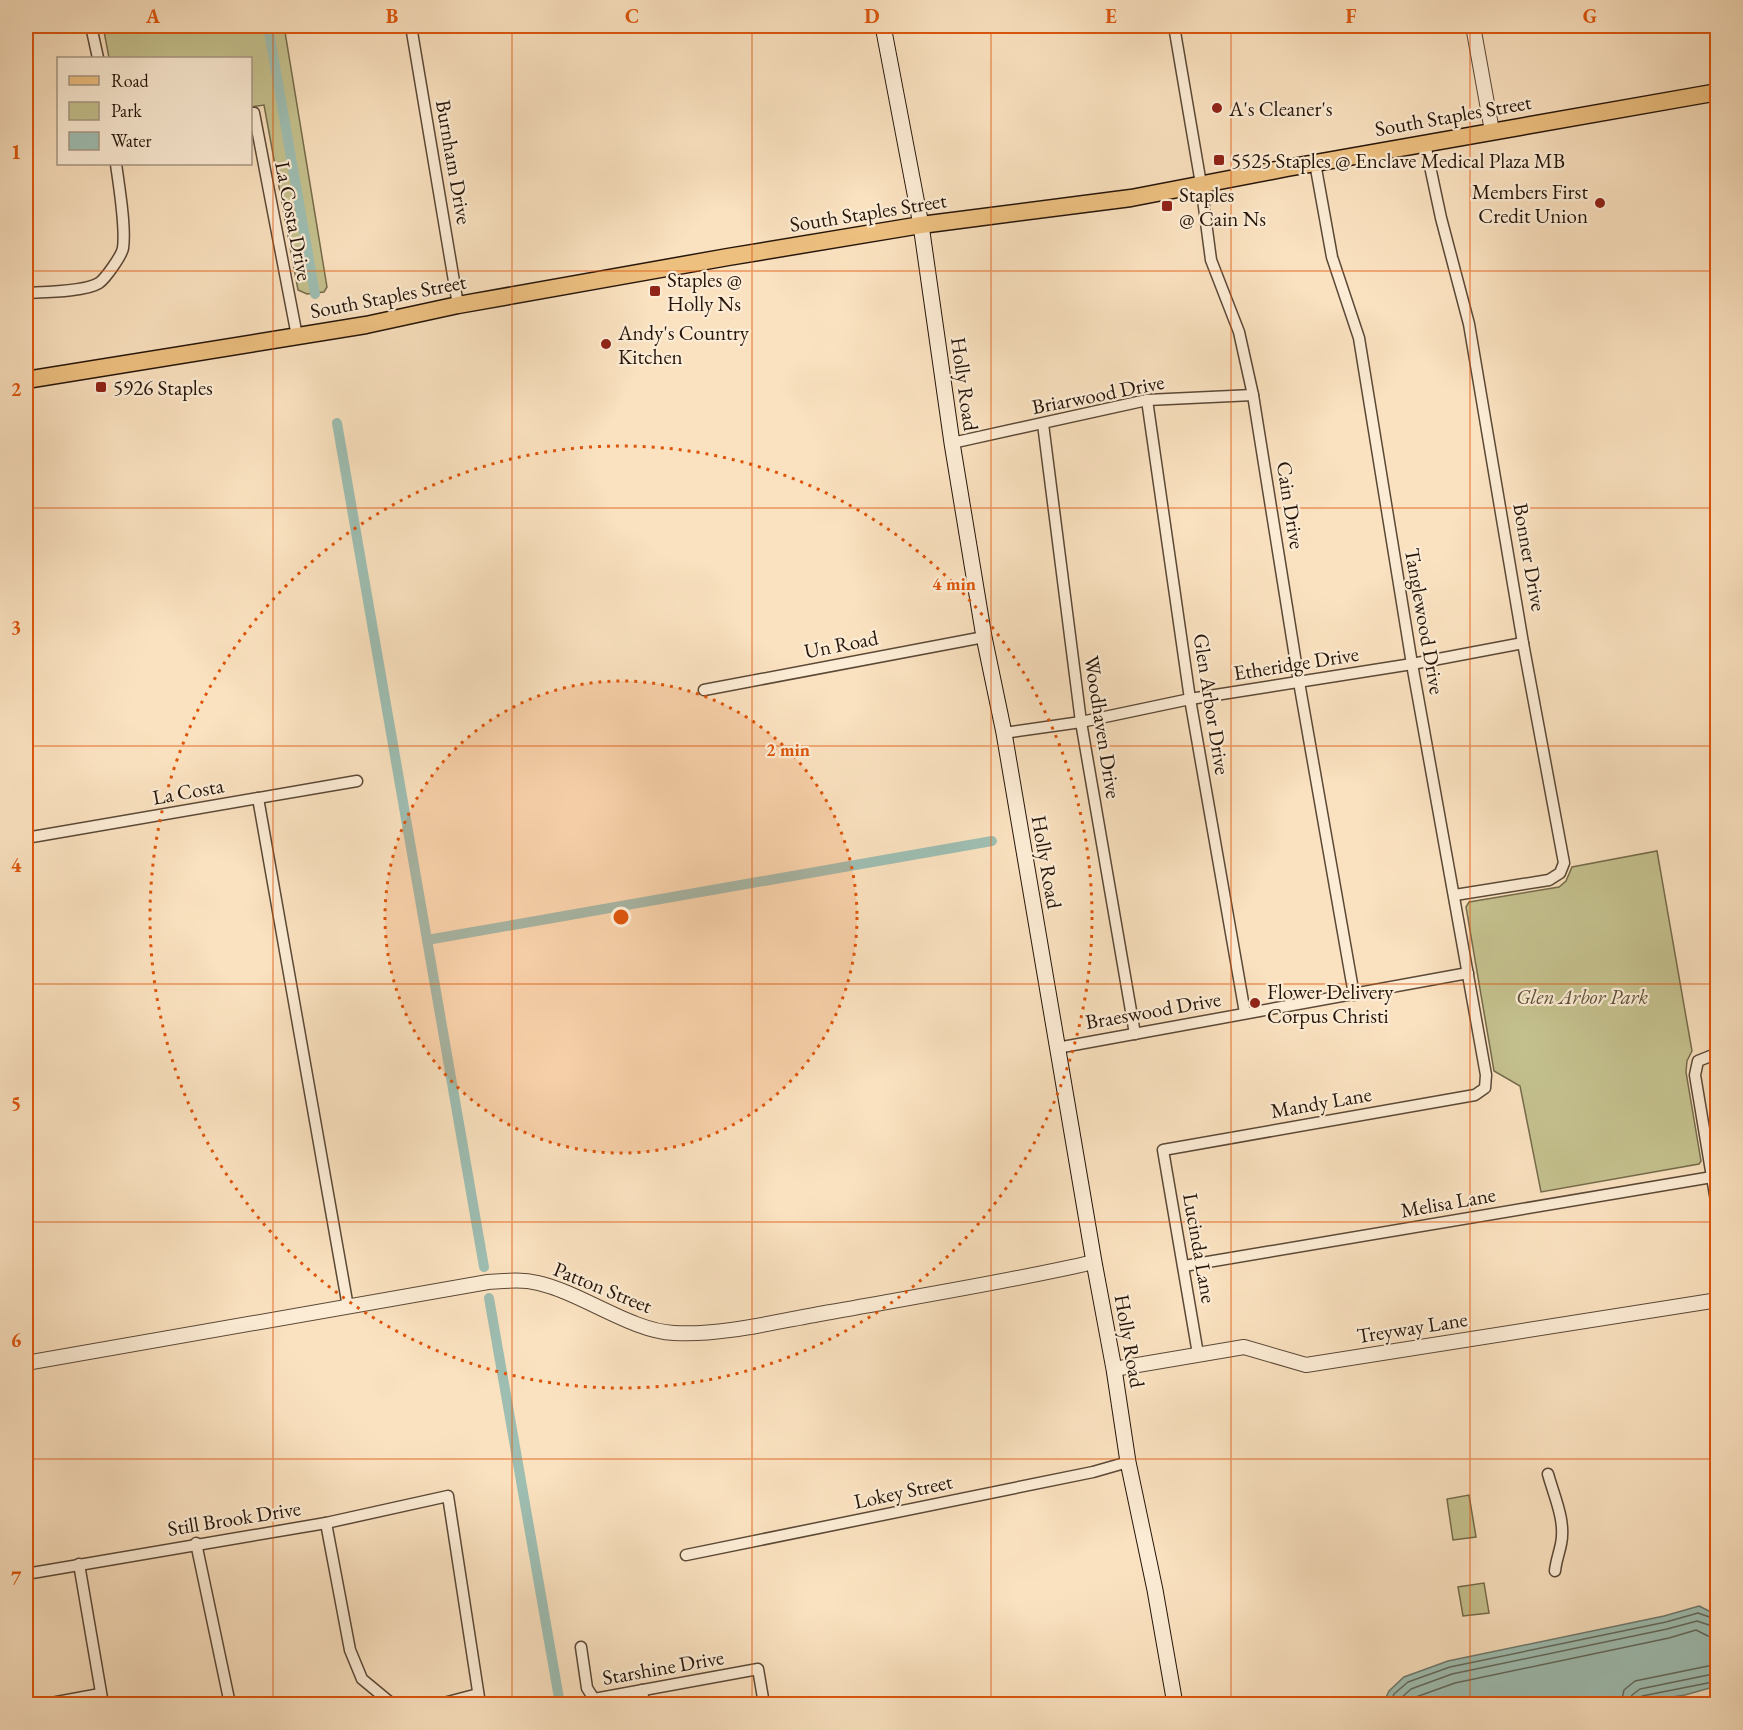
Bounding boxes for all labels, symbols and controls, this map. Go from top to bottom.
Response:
text: A [145,3,161,29]
text: B [386,3,398,29]
text: C [625,3,639,29]
text: D [864,3,880,29]
text: E [1105,3,1117,29]
text: F [1346,3,1357,29]
text: G [1583,3,1597,29]
legend [57,57,252,165]
text: Road [111,69,150,92]
street label: South Staples Street [1373,88,1534,142]
place label: A's Cleaner's [1228,95,1333,122]
street label: Burnham Drive [430,98,478,226]
text: Park [111,99,142,122]
marker: A's Cleaner's [1210,101,1224,115]
text: Water [111,129,152,152]
text: 1 [11,139,21,165]
place label: 5525 Staples @ Enclave Medical Plaza MB [1231,147,1565,174]
marker: 5525 Staples @ Enclave Medical Plaza MB [1212,153,1226,167]
street label: La Costa Drive [269,159,319,283]
place label: Members First Credit Union [1472,178,1588,229]
place label: Staples @ Cain Ns [1179,181,1266,232]
street label: South Staples Street [788,186,949,238]
marker: Members First Credit Union [1593,196,1607,210]
marker: Staples @ Cain Ns [1160,199,1174,213]
place label: Staples @ Holly Ns [667,266,742,317]
street label: South Staples Street [308,268,469,324]
marker: Staples @ Holly Ns [648,284,662,298]
place label: Andy's Country Kitchen [617,319,750,370]
street label: Holly Road [945,335,985,433]
marker: Andy's Country Kitchen [599,337,613,351]
street label: Briarwood Drive [1030,368,1166,420]
place label: 5926 Staples [113,374,213,401]
text: 2 [11,376,22,402]
marker: 5926 Staples [94,380,108,394]
street label: Cain Drive [1271,459,1311,551]
street label: Bonner Drive [1507,501,1553,613]
street label: Tanglewood Drive [1399,546,1451,696]
text: 4 min [932,572,976,595]
text: 3 [11,614,21,640]
street label: Un Road [802,624,881,664]
street label: Glen Arbor Drive [1188,631,1236,777]
street label: Etheridge Drive [1232,640,1360,686]
street label: Woodhaven Drive [1078,654,1128,800]
text: 2 min [766,738,810,761]
street label: La Costa [150,771,226,811]
street label: Holly Road [1025,813,1069,911]
text: 4 [11,852,22,878]
centre of rings [611,907,631,927]
place label: Flower Delivery Corpus Christi [1267,978,1394,1029]
park label: Glen Arbor Park [1516,983,1649,1010]
street label: Braeswood Drive [1083,985,1223,1035]
marker: Flower Delivery Corpus Christi [1248,996,1262,1010]
street label: Mandy Lane [1268,1080,1374,1124]
text: 5 [11,1090,21,1116]
street label: Melisa Lane [1398,1180,1498,1224]
street label: Lucinda Lane [1177,1191,1223,1305]
street label: Patton Street [550,1255,657,1319]
street label: Holly Road [1108,1292,1152,1390]
street label: Treyway Lane [1355,1305,1469,1349]
text: 6 [11,1327,22,1353]
street label: Lokey Street [851,1467,955,1515]
street label: Still Brook Drive [165,1494,303,1542]
text: 7 [11,1565,22,1591]
street label: Starshine Drive [600,1643,726,1691]

